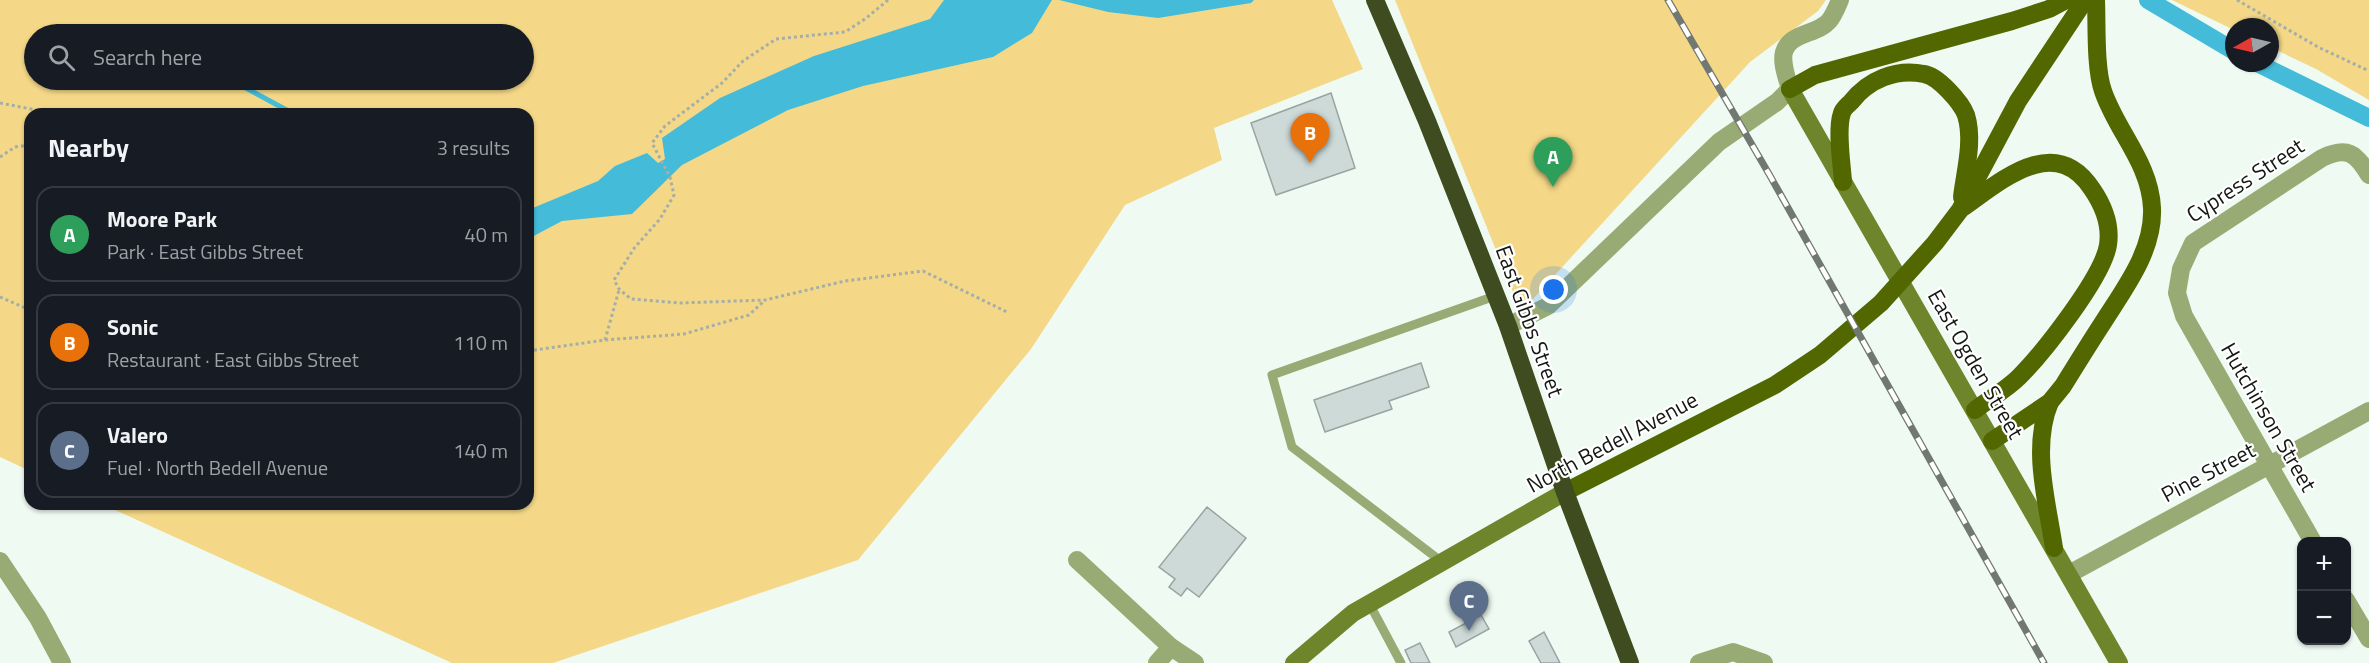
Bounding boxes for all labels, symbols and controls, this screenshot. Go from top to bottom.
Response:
north arrow [2225,18,2279,72]
search box [24,24,534,90]
text: Search here [93,40,202,74]
icon: search [45,41,78,74]
pin: B [1290,114,1330,163]
text: Nearby [48,128,129,167]
street label: Cypress Street [2179,129,2311,231]
text: 3 results [437,132,510,163]
pin: A [1534,138,1572,187]
text: Moore Park [107,202,217,236]
text: A [63,219,76,250]
text: 40 m [464,219,508,250]
text: Park · East Gibbs Street [107,236,303,267]
street label: East Gibbs Street [1487,240,1573,402]
your location [1539,275,1568,304]
street label: East Ogden Street [1919,283,2033,445]
text: Sonic [107,310,158,344]
text: B [63,327,76,358]
text: 110 m [453,327,508,358]
street label: Hutchinson Street [2212,336,2326,498]
text: Restaurant · East Gibbs Street [107,344,359,375]
street label: North Bedell Avenue [1520,382,1704,502]
text: Valero [107,418,168,452]
street label: Pine Street [2155,433,2261,511]
text: C [64,435,75,466]
text: 140 m [453,435,508,466]
text: Fuel · North Bedell Avenue [107,452,328,483]
map controls [2297,537,2351,645]
button: + [2297,537,2351,591]
pin: C [1450,582,1488,631]
button: − [2297,591,2351,645]

